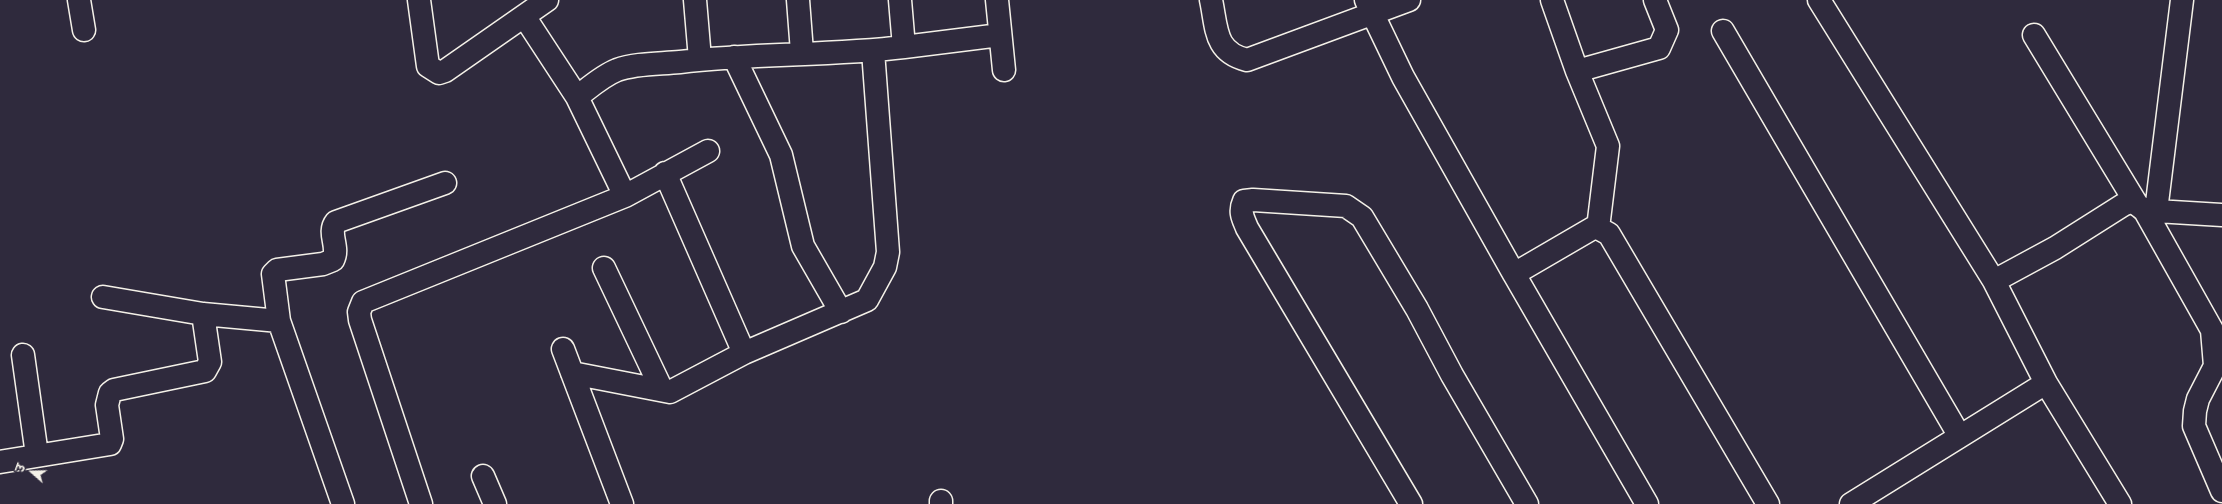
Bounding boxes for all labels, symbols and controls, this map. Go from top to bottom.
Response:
north arrow [12,452,52,492]
text: उ [11,461,29,474]

